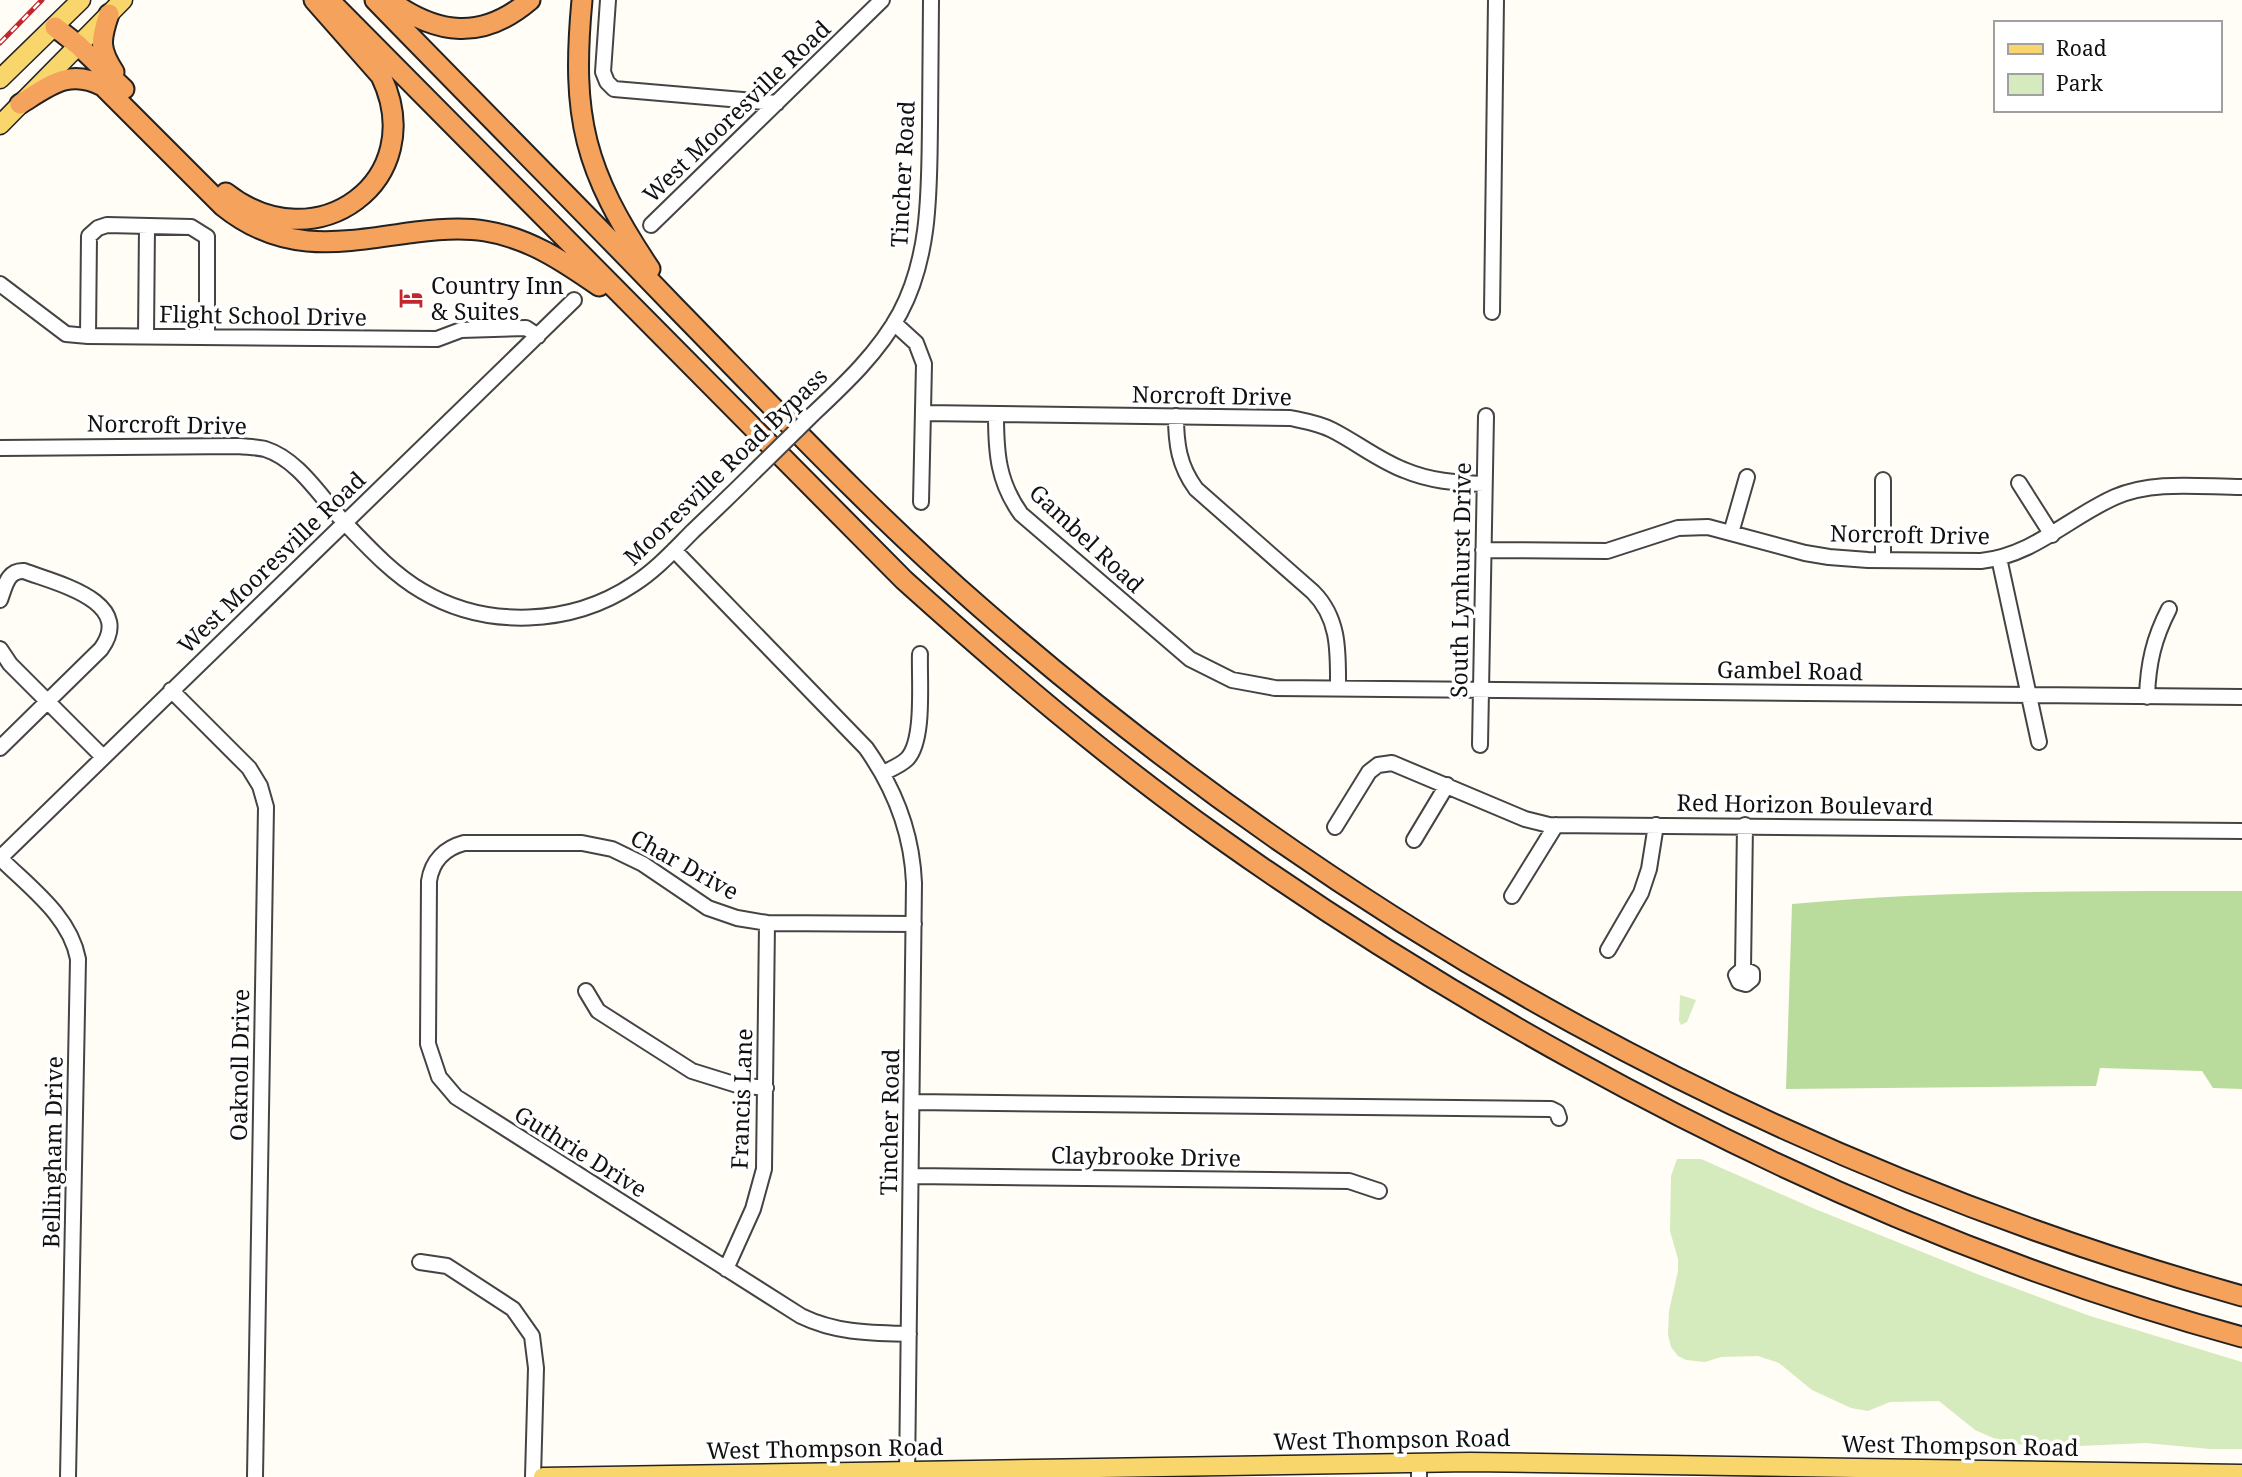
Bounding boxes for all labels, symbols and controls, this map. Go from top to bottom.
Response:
street label: West Mooresville Road [635,13,837,209]
legend [1994,21,2221,112]
text: Road [2056,34,2107,62]
text: Park [2056,69,2103,97]
street label: Tincher Road [882,100,922,248]
place label: Country Inn & Suites [431,269,564,327]
hotel icon: Country Inn & Suites [397,284,425,312]
street label: Flight School Drive [159,297,367,333]
street label: Mooresville Road Bypass [616,360,834,572]
street label: Norcroft Drive [1132,378,1292,412]
street label: Norcroft Drive [87,407,247,441]
street label: South Lynhurst Drive [1442,462,1478,698]
street label: West Mooresville Road [170,464,372,660]
street label: Gambel Road [1023,476,1151,600]
street label: Norcroft Drive [1830,517,1990,551]
street label: Gambel Road [1717,653,1863,687]
street label: Red Horizon Boulevard [1676,786,1934,822]
street label: Char Drive [625,821,745,907]
street label: Oaknoll Drive [222,989,256,1141]
street label: Francis Lane [723,1028,759,1170]
street label: Tincher Road [872,1048,906,1196]
street label: Bellingham Drive [34,1056,70,1248]
street label: Guthrie Drive [509,1097,653,1205]
street label: Claybrooke Drive [1051,1138,1241,1174]
street label: West Thompson Road [1273,1421,1511,1457]
street label: West Thompson Road [1841,1427,2079,1463]
street label: West Thompson Road [706,1430,944,1466]

